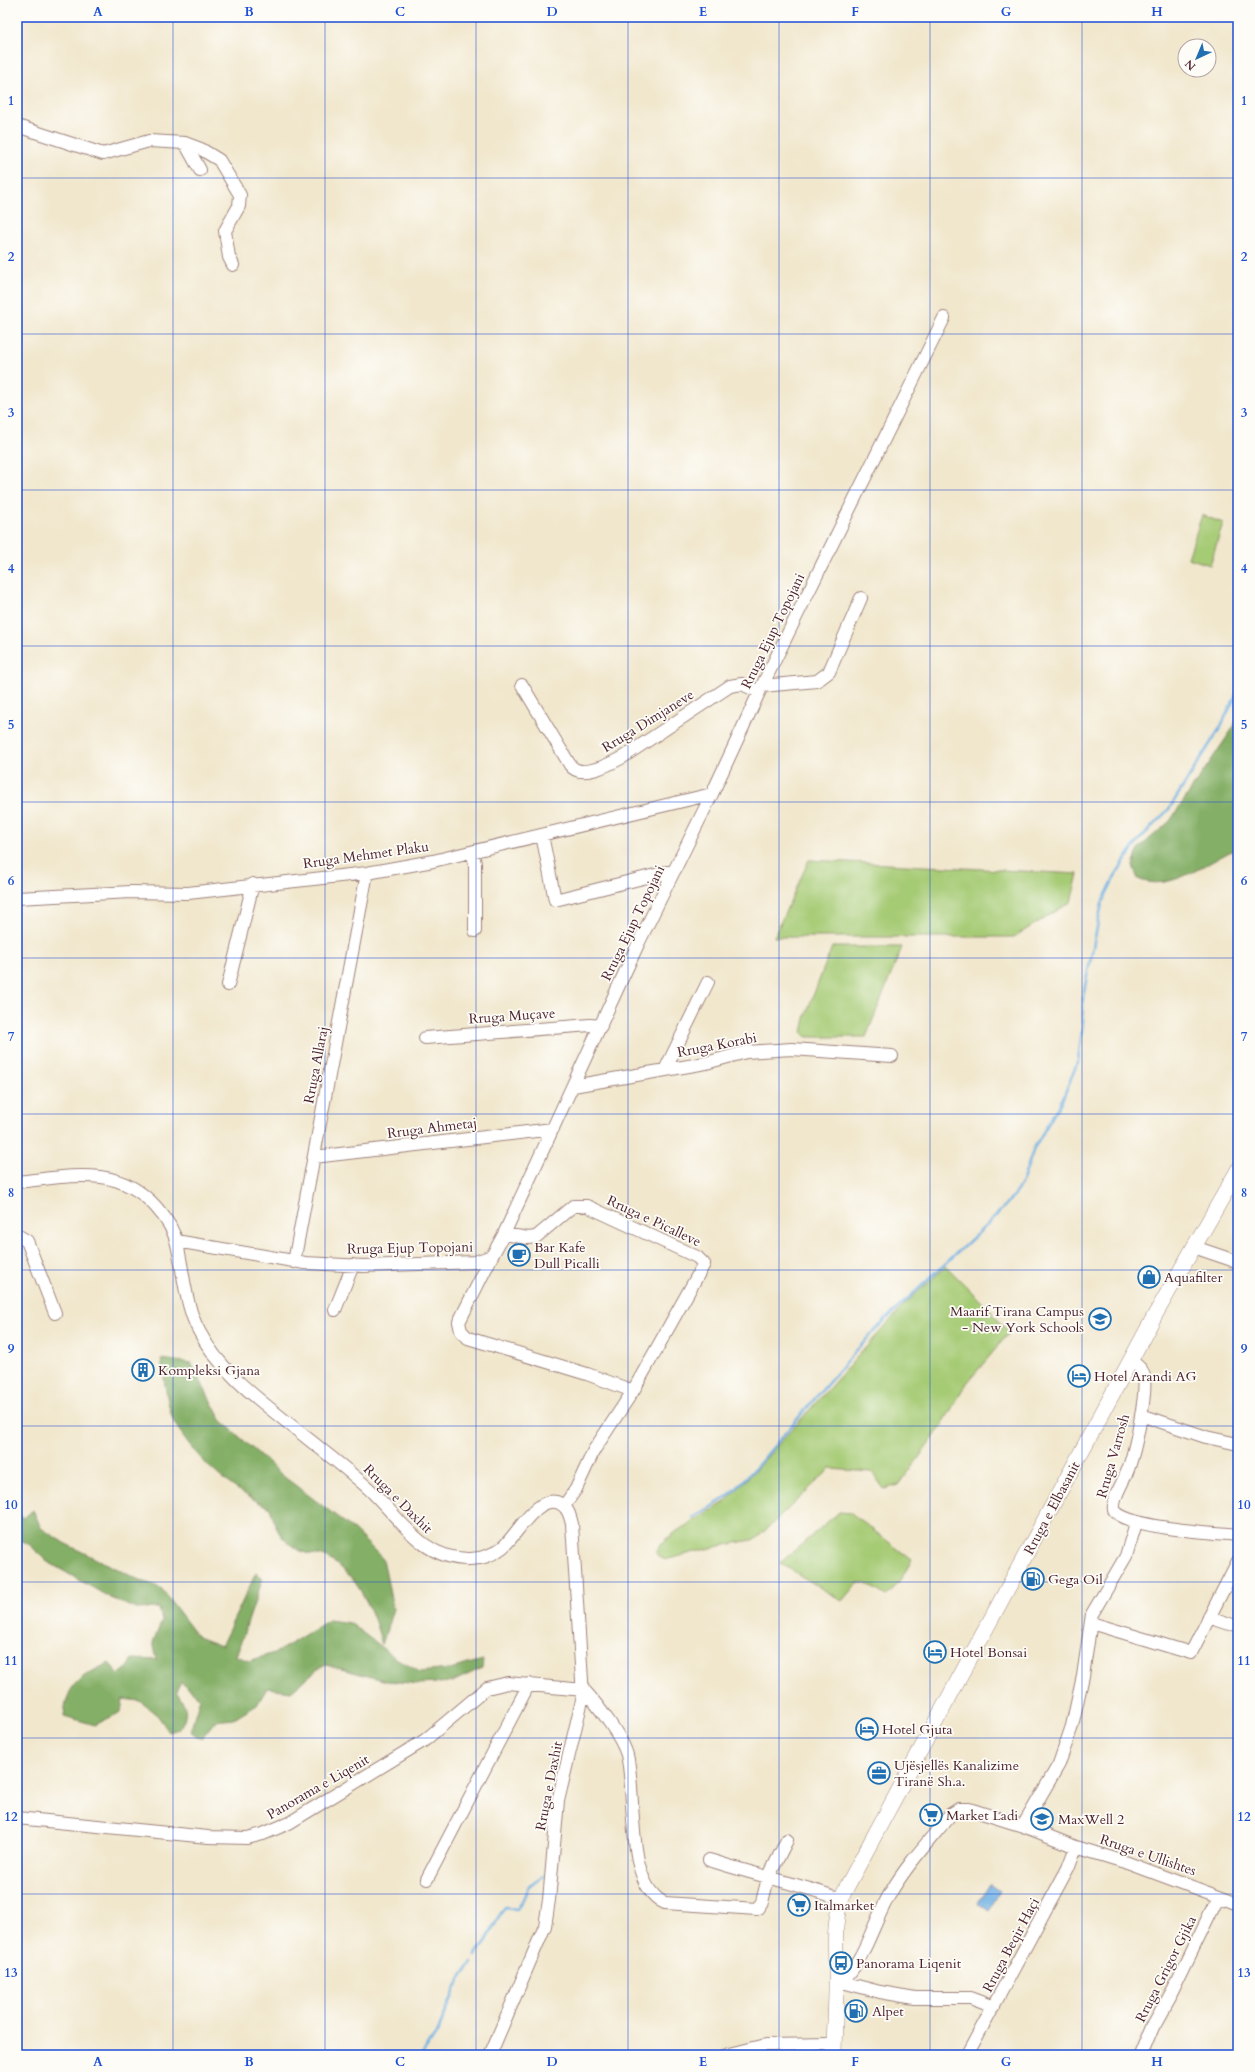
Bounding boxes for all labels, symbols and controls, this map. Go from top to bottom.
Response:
text: A [93,3,103,21]
text: B [244,3,254,21]
text: C [395,3,405,21]
text: D [546,3,558,21]
text: E [699,3,707,21]
text: F [851,3,859,21]
text: G [1001,3,1012,21]
text: H [1151,3,1163,21]
north arrow [1177,38,1217,78]
text: N [1181,56,1199,74]
text: 1 [8,92,14,110]
text: 1 [1241,92,1247,110]
text: 2 [8,248,15,266]
text: 2 [1241,248,1248,266]
text: 3 [8,404,15,422]
text: 3 [1241,404,1248,422]
text: 4 [8,560,15,578]
text: 4 [1241,560,1248,578]
street label: Rruga Ejup Topojani [737,570,809,692]
street label: Rruga Dimjaneve [598,685,698,757]
text: 5 [8,716,14,734]
text: 5 [1241,716,1247,734]
street label: Rruga Mehmet Plaku [302,837,430,873]
street label: Rruga Ejup Topojani [597,862,669,984]
text: 6 [8,872,15,890]
text: 6 [1241,872,1248,890]
street label: Rruga Muçave [468,1003,556,1029]
street label: Rruga Allaraj [299,1025,333,1105]
text: 7 [8,1028,15,1046]
street label: Rruga Korabi [676,1028,758,1062]
text: 7 [1241,1028,1248,1046]
street label: Rruga Ahmetaj [386,1113,478,1143]
text: 8 [8,1184,14,1202]
text: 8 [1241,1184,1247,1202]
street label: Rruga e Picalleve [604,1191,704,1251]
street label: Rruga Ejup Topojani [347,1237,473,1259]
place label: Bar Kafe Dull Picalli [534,1238,600,1273]
cafe icon: Bar Kafe Dull Picalli [506,1242,532,1268]
shop icon: Aquafilter [1136,1264,1162,1290]
place label: Aquafilter [1164,1268,1223,1287]
place label: Maarif Tirana Campus - New York Schools [950,1302,1084,1337]
school or university icon: Maarif Tirana Campus - New York Schools [1087,1306,1113,1332]
text: 9 [8,1340,15,1358]
text: 9 [1241,1340,1248,1358]
building icon: Kompleksi Gjana [130,1357,156,1383]
place label: Kompleksi Gjana [158,1361,260,1380]
hotel icon: Hotel Arandi AG [1066,1363,1092,1389]
place label: Hotel Arandi AG [1094,1367,1197,1386]
street label: Rruga Varrosh [1092,1411,1134,1500]
street label: Rruga e Elbasanit [1019,1458,1085,1558]
street label: Rruga e Daxhit [359,1460,437,1538]
text: 10 [4,1496,18,1514]
text: 10 [1237,1496,1251,1514]
fuel station icon: Gega Oil [1020,1566,1046,1592]
place label: Gega Oil [1048,1570,1103,1589]
hotel icon: Hotel Bonsai [922,1639,948,1665]
place label: Hotel Bonsai [950,1643,1027,1662]
text: 11 [4,1652,18,1670]
text: 11 [1237,1652,1251,1670]
hotel icon: Hotel Gjuta [854,1716,880,1742]
place label: Hotel Gjuta [882,1720,953,1739]
street label: Rruga e Daxhit [531,1739,567,1832]
street label: Panorama e Liqenit [263,1750,373,1824]
place label: Ujësjellës Kanalizime Tiranë Sh.a. [894,1756,1019,1791]
office icon: Ujësjellës Kanalizime Tiranë Sh.a. [866,1760,892,1786]
supermarket icon: Market Ladi [918,1802,944,1828]
place label: Market Ladi [946,1806,1018,1825]
school or university icon: MaxWell 2 [1029,1806,1055,1832]
text: 12 [4,1808,18,1826]
text: 12 [1237,1808,1251,1826]
place label: MaxWell 2 [1058,1810,1124,1829]
street label: Rruga e Ullishtes [1097,1830,1199,1880]
supermarket icon: Italmarket [786,1892,812,1918]
street label: Rruga Beqir Haçi [978,1894,1044,1996]
place label: Italmarket [814,1896,875,1915]
street label: Rruga Grigor Gjika [1131,1913,1201,2025]
bus stop icon: Panorama Liqenit [828,1950,854,1976]
place label: Panorama Liqenit [856,1954,962,1973]
text: 13 [4,1964,18,1982]
text: 13 [1237,1964,1251,1982]
fuel station icon: Alpet [843,1998,869,2024]
place label: Alpet [872,2002,904,2021]
text: A [93,2053,103,2071]
text: B [244,2053,254,2071]
text: C [395,2053,405,2071]
text: D [546,2053,558,2071]
text: E [699,2053,707,2071]
text: F [851,2053,859,2071]
text: G [1001,2053,1012,2071]
text: H [1151,2053,1163,2071]

